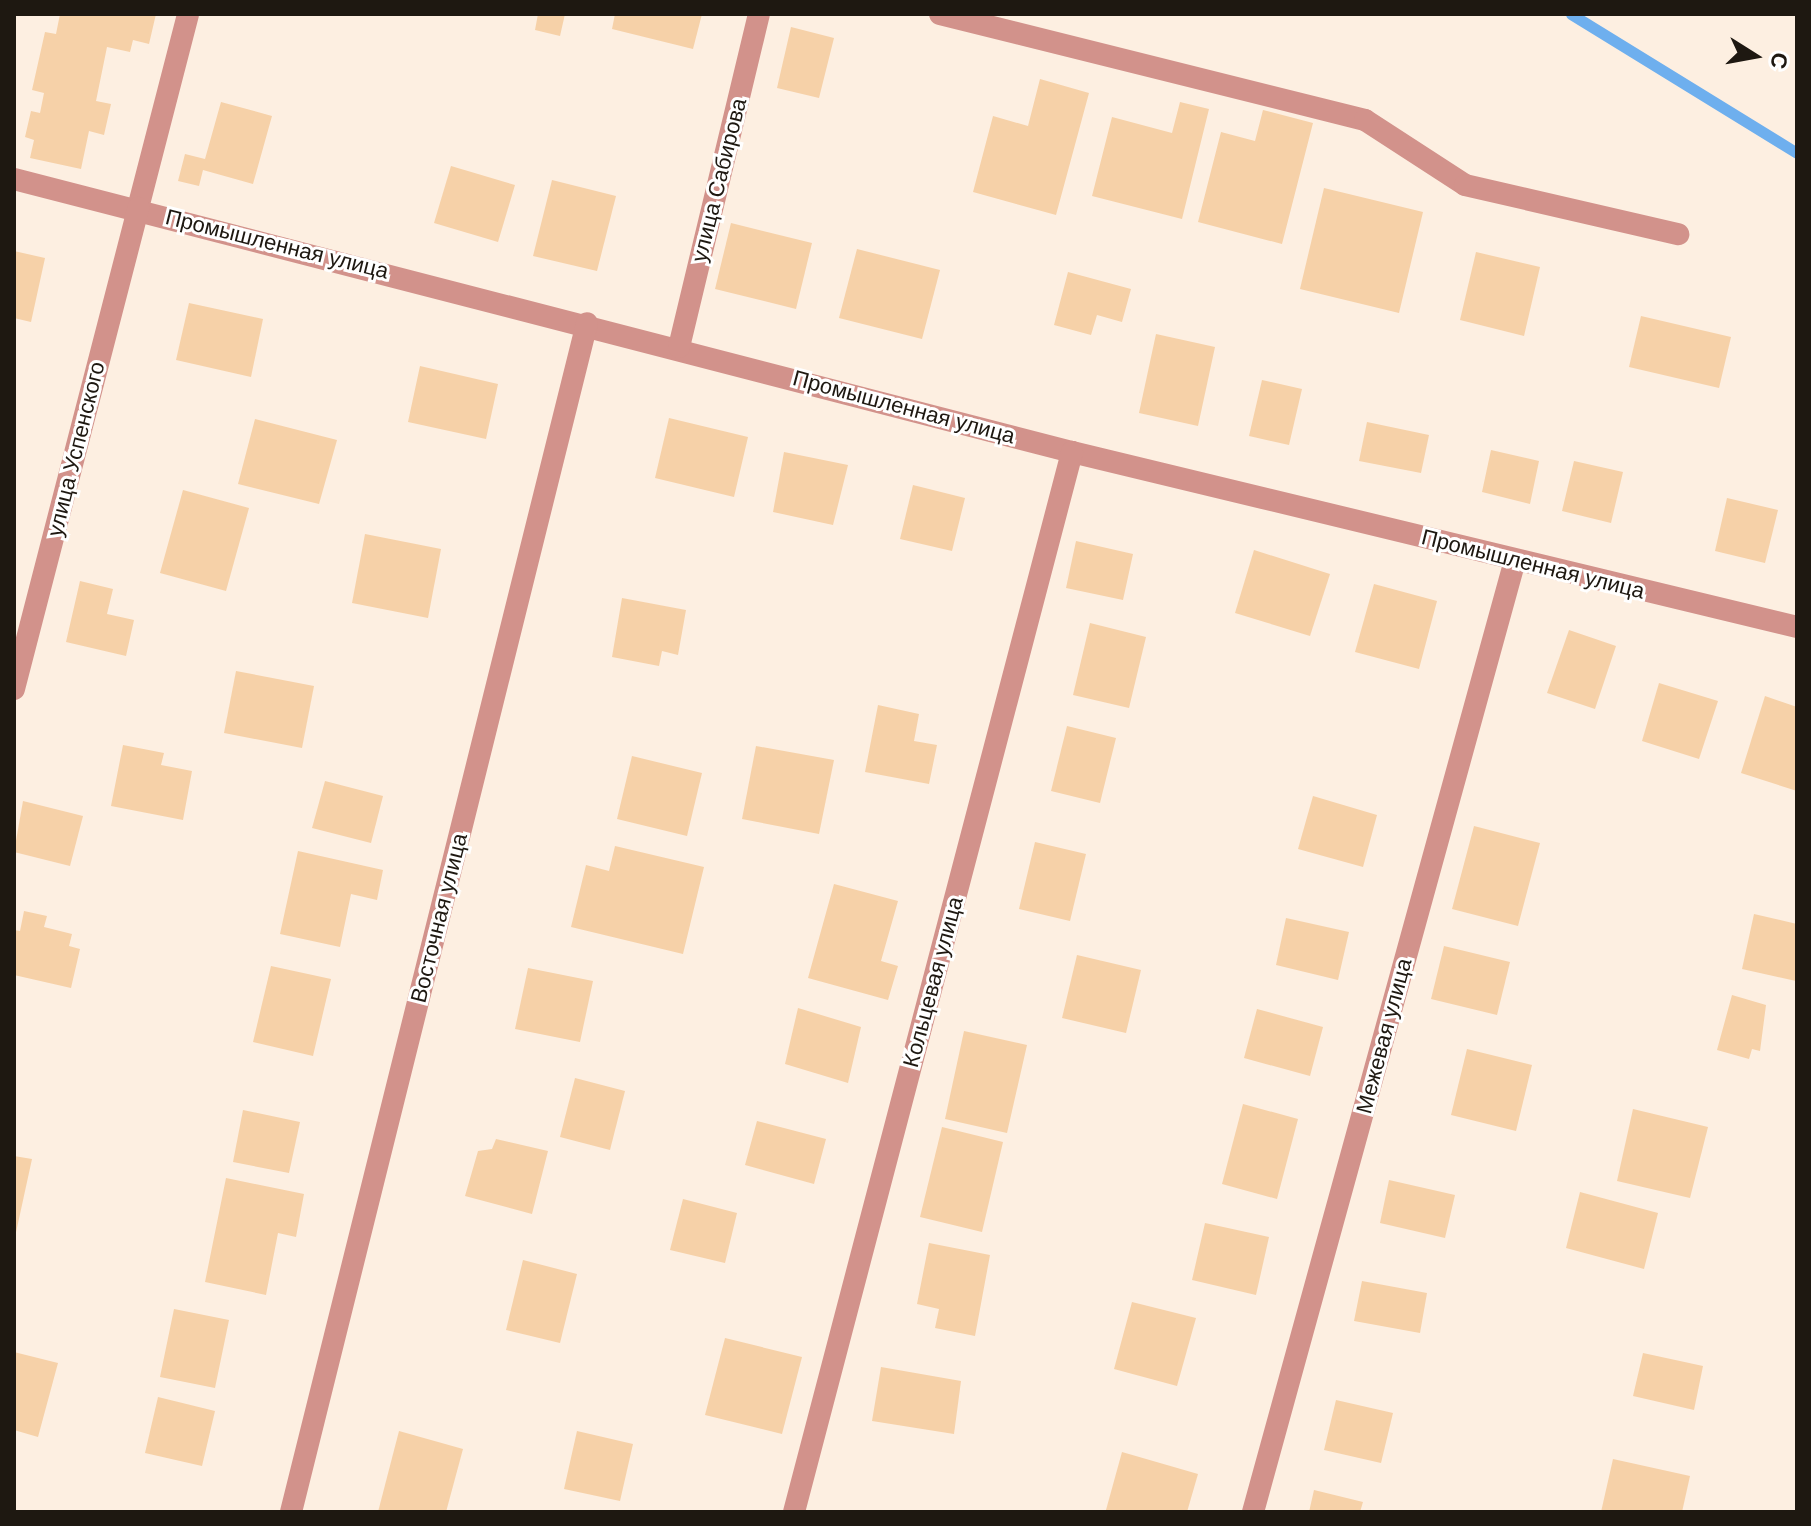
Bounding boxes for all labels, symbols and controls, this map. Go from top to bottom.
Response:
north arrow [1715,16,1795,96]
text: С [1765,50,1793,71]
street label: улица Сабирова [686,95,752,265]
street label: Промышленная улица [163,203,391,285]
street label: улица Успенского [42,359,110,539]
street label: Промышленная улица [790,365,1018,449]
street label: Промышленная улица [1419,523,1647,605]
street label: Восточная улица [405,830,473,1006]
street label: Кольцевая улица [898,894,968,1070]
street label: Межевая улица [1351,955,1417,1117]

